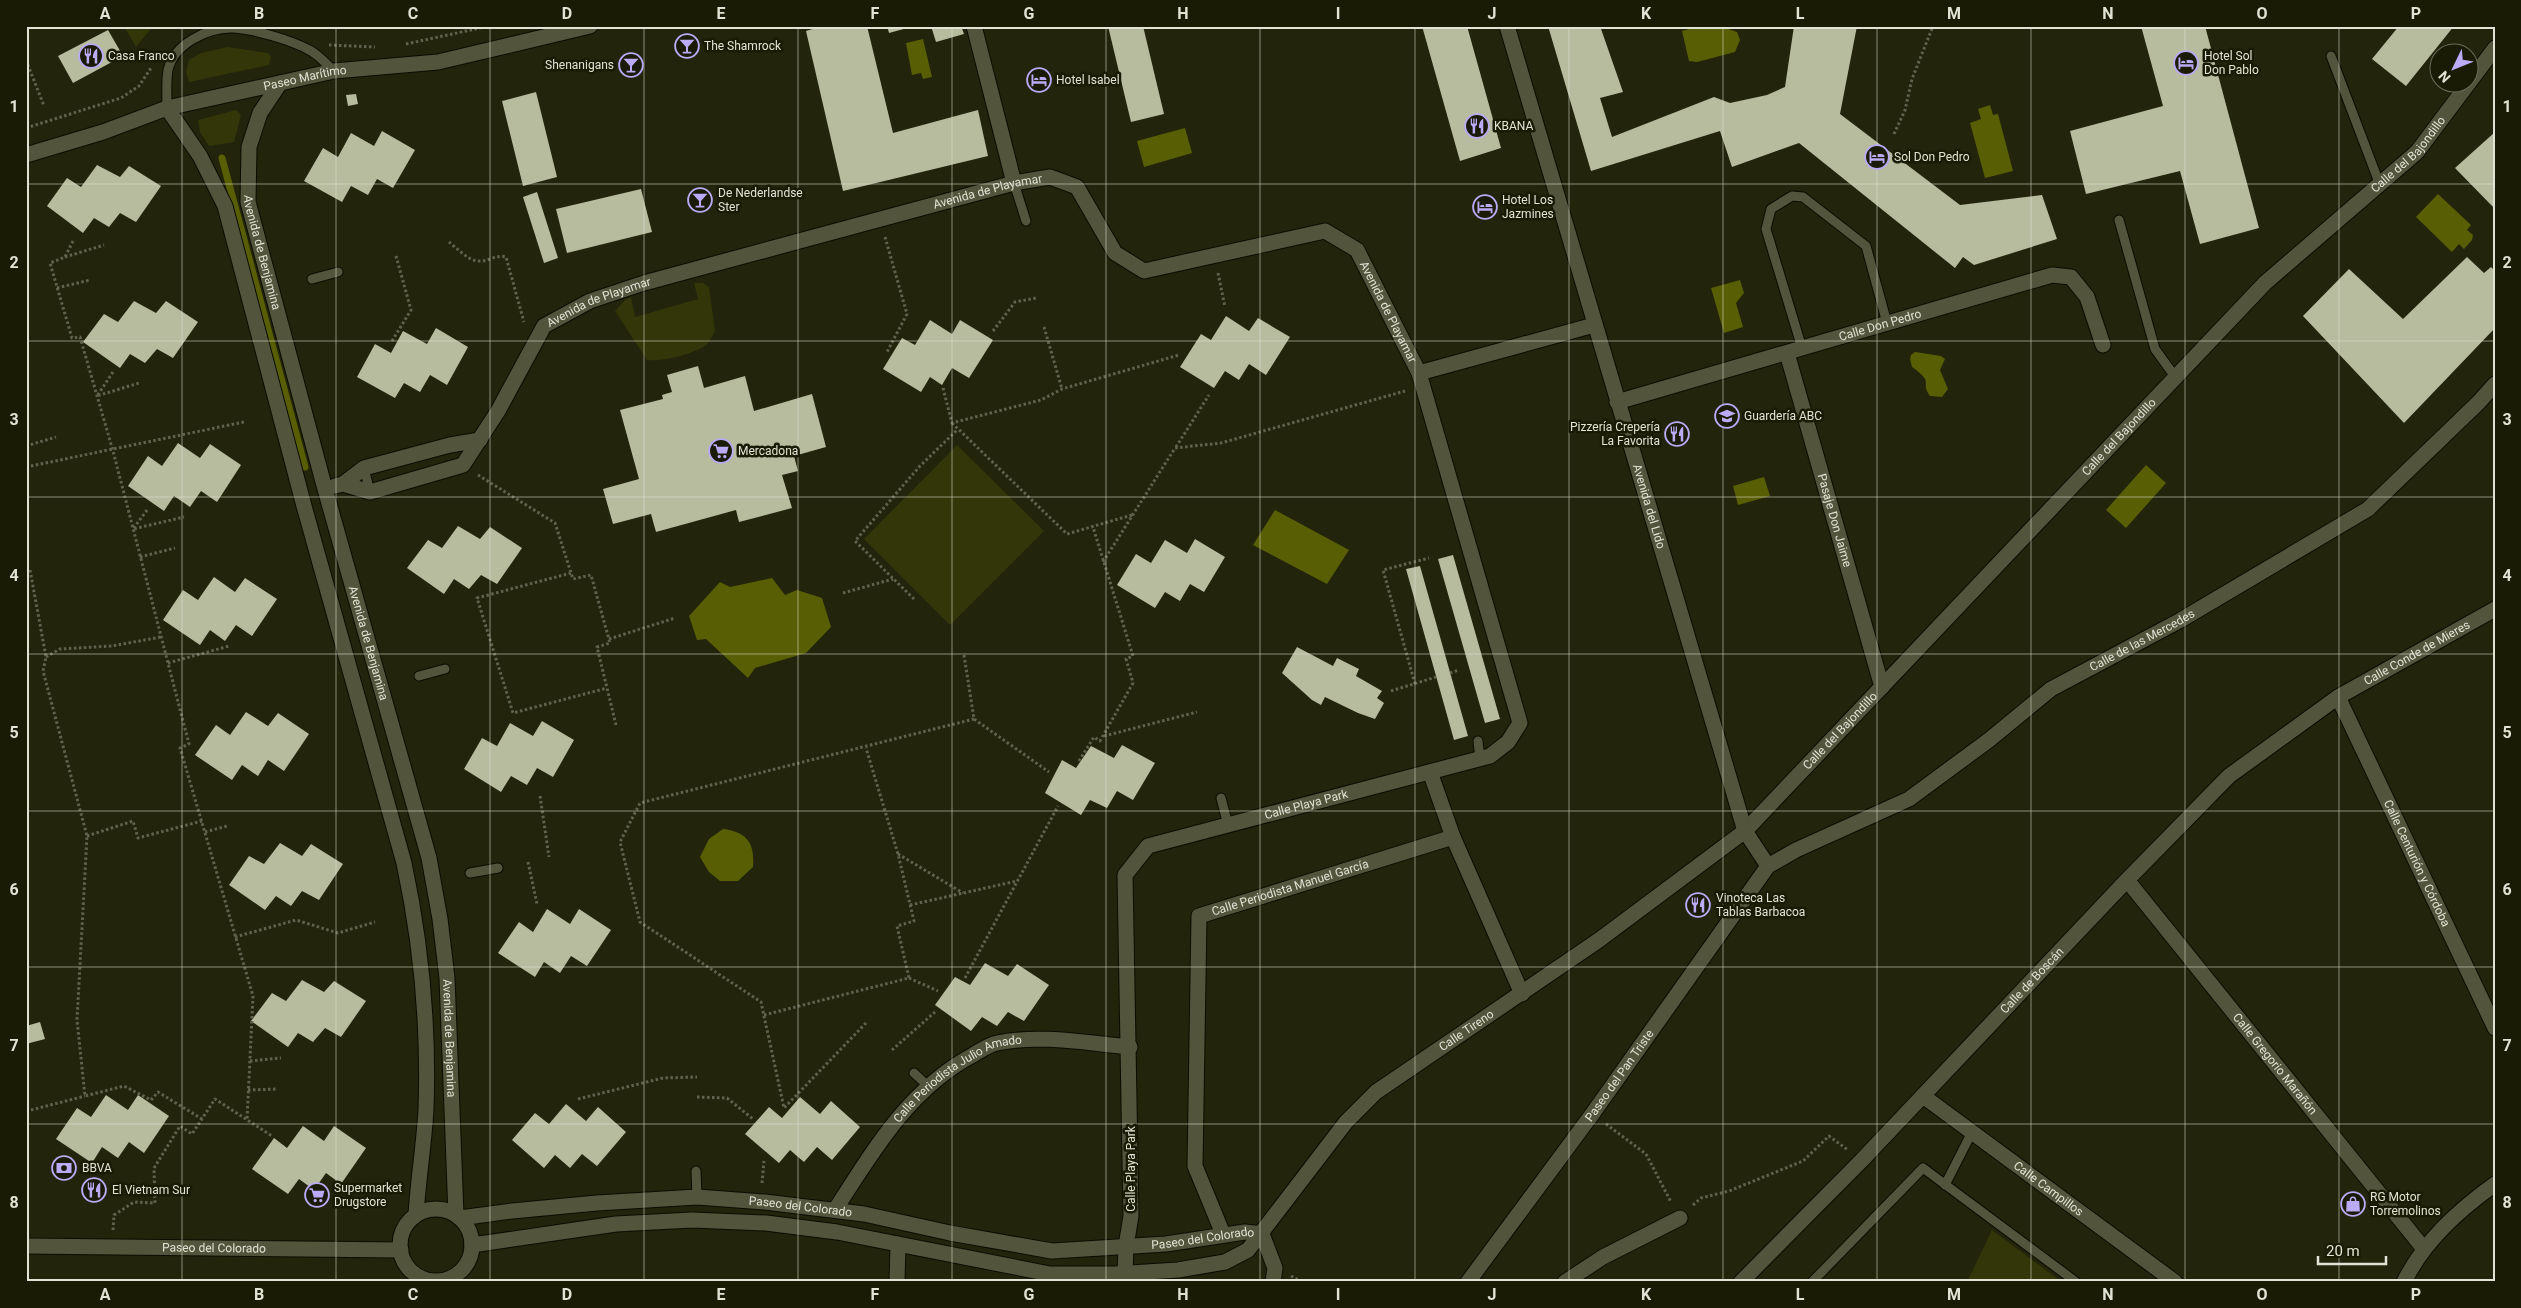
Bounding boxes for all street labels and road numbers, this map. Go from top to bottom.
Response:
street label: Paseo Marítimo [262,63,347,93]
street label: Calle del Bajondillo [2368,113,2448,196]
street label: Avenida de Playamar [932,171,1043,212]
street label: Avenida de Benjamina [241,195,284,311]
street label: Avenida de Playamar [1357,259,1420,365]
street label: Avenida de Playamar [544,275,652,330]
street label: Calle Don Pedro [1837,306,1923,344]
street label: Calle del Bajondillo [2079,395,2159,479]
street label: Avenida del Lido [1630,462,1668,551]
street label: Pasaje Don Jaime [1815,472,1855,569]
street label: Avenida de Benjamina [346,584,391,702]
street label: Calle de las Mercedes [2087,606,2197,674]
street label: Calle Conde de Mieres [2361,618,2472,688]
street label: Calle del Bajondillo [1800,689,1880,772]
street label: Calle Playa Park [1263,786,1350,822]
street label: Calle Centurión y Córdoba [2381,798,2453,929]
street label: Calle Periodista Manuel García [1210,857,1370,919]
street label: Calle de Boscán [1997,945,2066,1016]
street label: Avenida de Benjamina [440,979,459,1098]
street label: Calle Tireno [1436,1007,1496,1054]
street label: Calle Gregorio Marañón [2230,1010,2320,1117]
street label: Paseo del Pan Triste [1582,1027,1657,1124]
street label: Calle Periodista Julio Amado [891,1033,1023,1125]
street label: Calle Playa Park [1124,1125,1138,1212]
street label: Calle Campillos [2011,1158,2086,1219]
street label: Paseo del Colorado [748,1194,853,1220]
street label: Paseo del Colorado [1151,1225,1255,1252]
street label: Paseo del Colorado [162,1240,266,1256]

